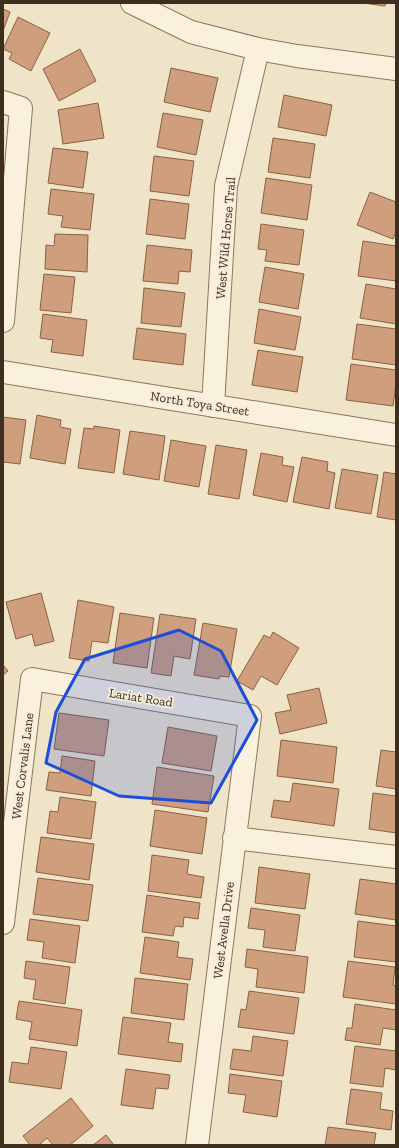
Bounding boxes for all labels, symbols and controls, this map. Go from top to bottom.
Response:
street label: West Wild Horse Trail [213,176,238,300]
street label: North Toya Street [149,388,251,419]
street label: Lariat Road [108,685,174,710]
street label: West Corvalis Lane [9,712,36,820]
street label: West Avella Drive [210,881,237,980]

